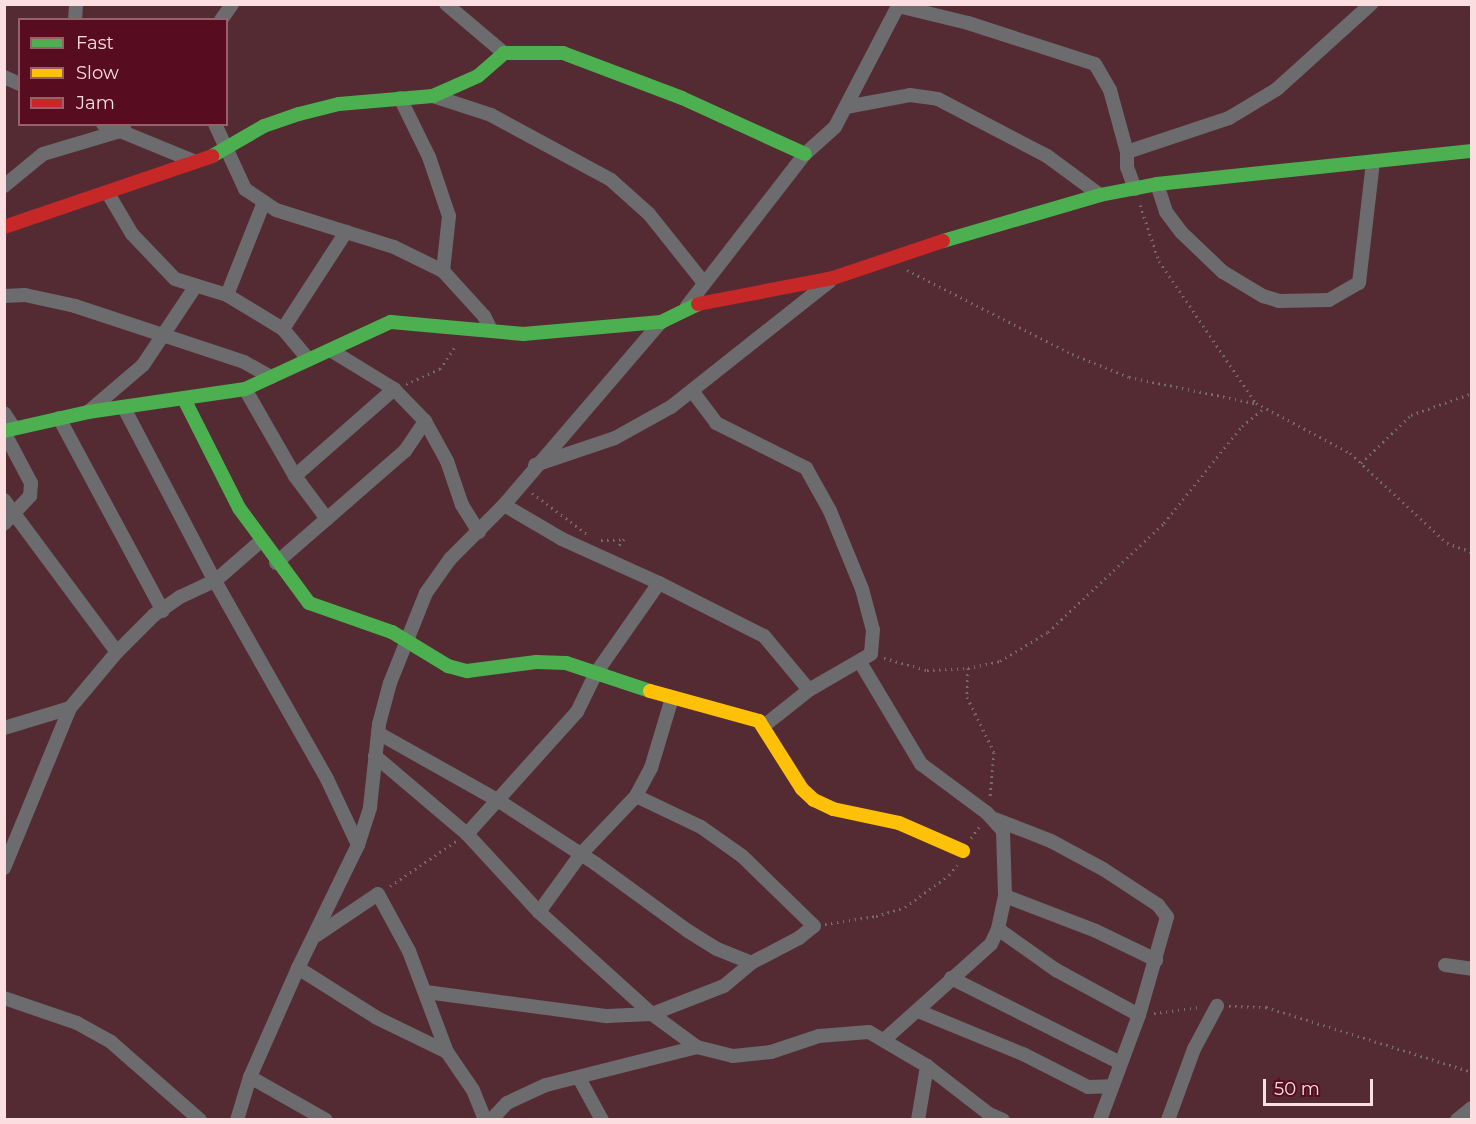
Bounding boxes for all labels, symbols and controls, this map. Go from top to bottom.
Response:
legend [18,18,228,126]
text: Fast [76,32,114,54]
text: Slow [76,62,119,84]
text: Jam [76,92,115,114]
scale bar [1266,1067,1376,1105]
text: 50 m [1274,1078,1320,1100]

